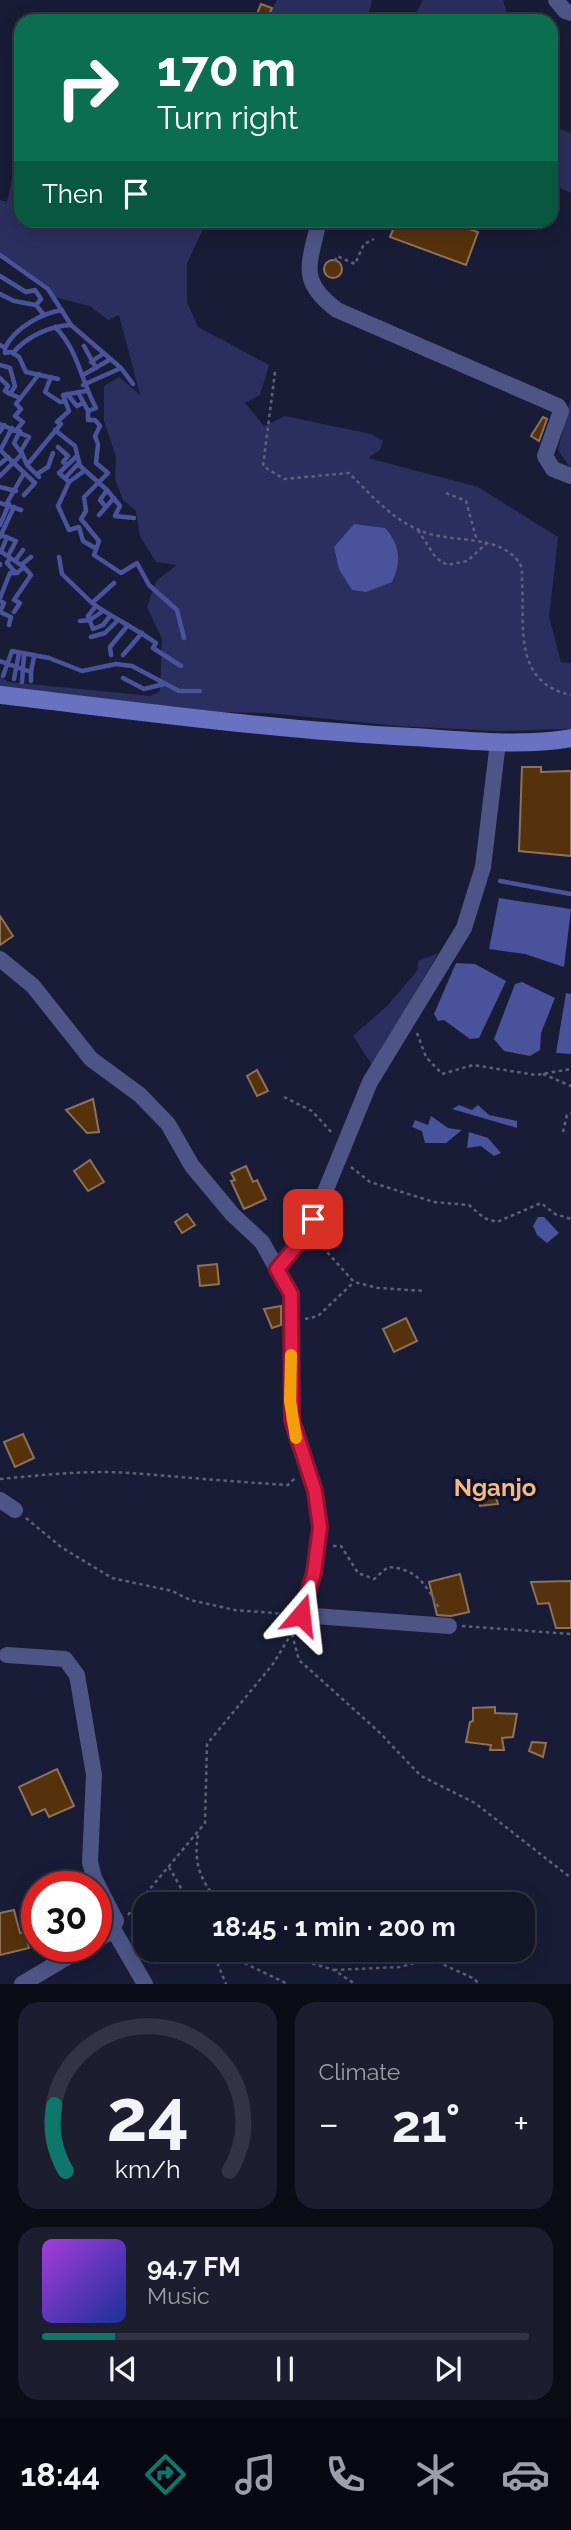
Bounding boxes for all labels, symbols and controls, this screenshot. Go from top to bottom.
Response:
text: 170 m [157,40,296,97]
icon: right [42,42,133,133]
text: Turn right [157,99,298,136]
icon: arrive [117,175,155,213]
text: Then [42,179,103,209]
pin [283,1189,343,1249]
icon: arrive [294,1200,332,1238]
district label: Nganjo [454,1473,536,1502]
position arrow [264,1578,338,1652]
speed limit sign: 30 [21,1871,112,1962]
text: 18:45 · 1 min · 200 m [212,1912,456,1942]
text: Climate [319,2058,400,2085]
text: 24 [106,2074,189,2159]
text: 21° [392,2093,460,2154]
text: − [319,2101,339,2146]
text: + [513,2101,529,2146]
text: km/h [114,2154,180,2184]
text: 94.7 FM [147,2252,241,2282]
text: Music [147,2282,210,2309]
icon: previous [104,2350,142,2388]
icon: pause [266,2350,304,2388]
icon: next [429,2350,467,2388]
icon: directions [141,2450,190,2499]
icon: music [231,2450,280,2499]
icon: phone [321,2450,370,2499]
icon: climate [411,2450,460,2499]
icon: car [501,2450,550,2499]
text: 18:44 [21,2456,100,2493]

